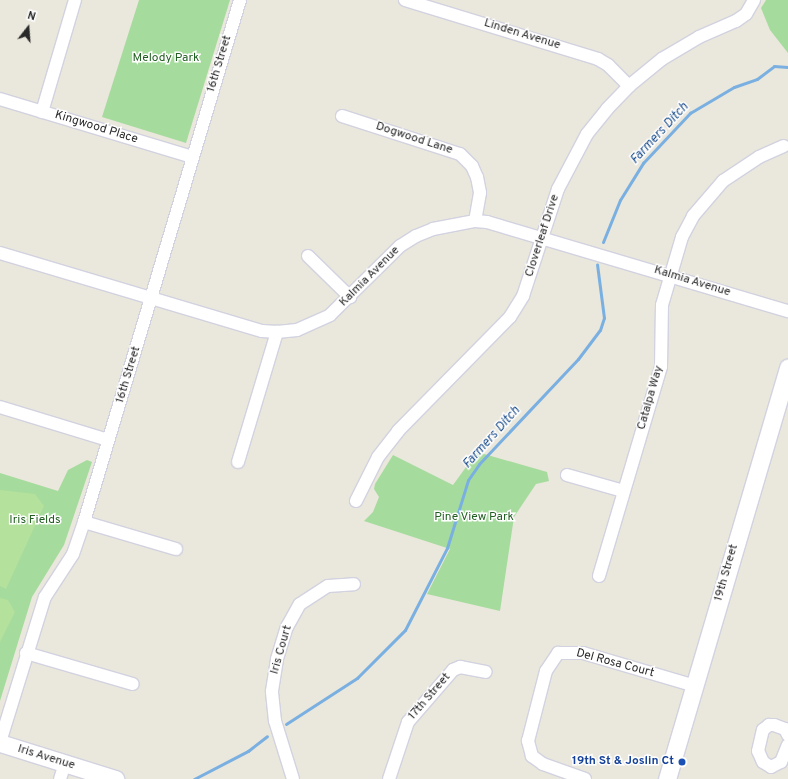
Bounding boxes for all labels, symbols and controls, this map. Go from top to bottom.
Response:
north arrow [8,8,48,48]
text: N [26,9,37,24]
street label: Linden Avenue [482,16,562,54]
street label: 16th Street [205,34,235,94]
park label: Melody Park [133,52,199,66]
water label: Farmers Ditch [628,100,692,168]
street label: Kingwood Place [53,109,139,147]
street label: Dogwood Lane [374,120,454,158]
street label: Cloverleaf Drive [523,193,563,279]
street label: Kalmia Avenue [337,244,403,310]
street label: Kalmia Avenue [652,263,732,301]
street label: 16th Street [114,345,144,405]
street label: Catalpa Way [635,364,667,432]
water label: Farmers Ditch [460,404,524,472]
park label: Pine View Park [434,511,514,525]
park label: Iris Fields [9,514,61,528]
street label: 19th Street [712,543,742,603]
street label: Iris Court [268,624,296,676]
street label: Del Rosa Court [574,647,656,681]
street label: 17th Street [406,671,454,723]
street label: Iris Avenue [15,742,77,774]
place label: 19th St & Joslin Ct [572,755,674,769]
marker: 19th St & Joslin Ct [677,757,687,767]

